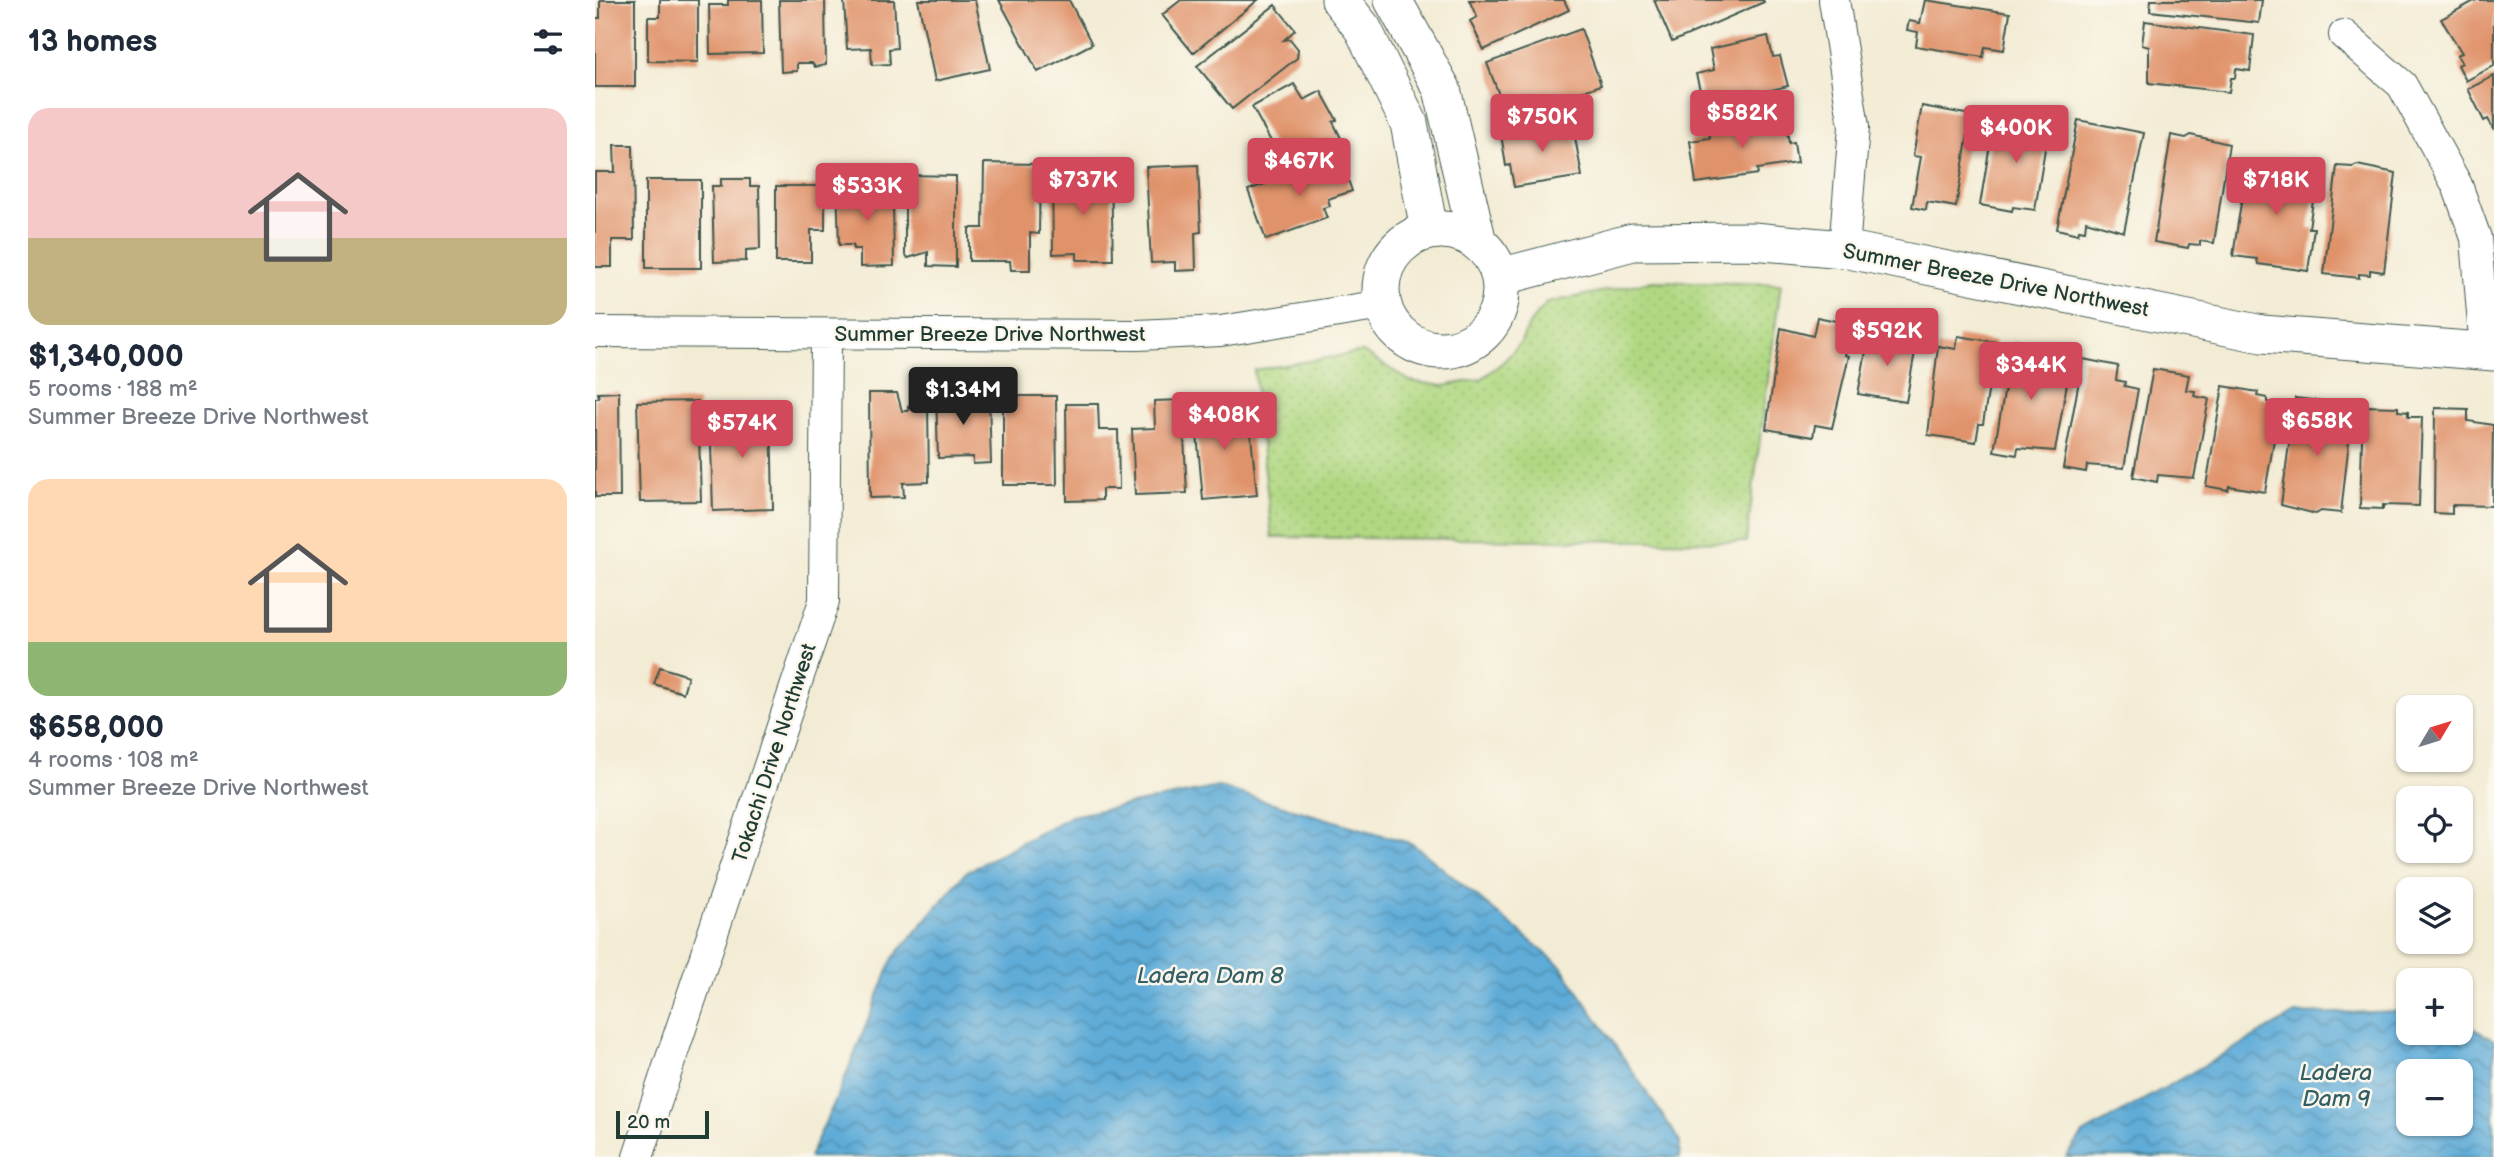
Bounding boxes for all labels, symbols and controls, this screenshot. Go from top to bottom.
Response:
icon: filters [529,23,567,61]
text: 13 homes [28,24,157,60]
pin: $582K [1693,90,1791,150]
pin: $750K [1493,94,1591,154]
text: $582K [1706,99,1778,127]
text: $750K [1506,103,1578,131]
pin: $400K [1967,106,2065,165]
text: $400K [1979,114,2053,142]
pin: $467K [1250,138,1348,198]
text: $467K [1264,147,1334,175]
icon: home [235,154,361,280]
pin: $737K [1034,158,1132,217]
pin: $718K [2227,158,2325,217]
pin: $533K [818,164,916,223]
text: $737K [1048,166,1118,194]
text: $718K [2243,166,2310,194]
text: $533K [832,172,902,200]
street label: Summer Breeze Drive Northwest [1841,239,2151,323]
pin: $592K [1838,308,1936,368]
text: $592K [1851,317,1923,345]
street label: Summer Breeze Drive Northwest [835,322,1146,347]
text: $1,340,000 [28,339,184,375]
pin: $344K [1982,342,2080,402]
text: $344K [1995,351,2067,379]
pin: $1.34M [906,368,1020,427]
text: 5 rooms · 188 m² [28,375,198,403]
text: $1.34M [925,376,1001,404]
pin: $408K [1175,392,1273,452]
pin: $658K [2268,398,2366,458]
pin: $574K [693,400,791,460]
text: $408K [1188,401,1260,429]
text: Summer Breeze Drive Northwest [28,403,368,431]
text: $658K [2281,407,2353,435]
text: $574K [707,409,777,437]
icon: home [235,525,361,651]
street label: Tokachi Drive Northwest [727,640,822,866]
north arrow [2396,695,2473,772]
map controls [2396,695,2473,1136]
text: $658,000 [28,710,164,746]
text: 4 rooms · 108 m² [28,746,199,774]
text: Summer Breeze Drive Northwest [28,774,368,802]
button: locate [2396,786,2473,863]
button: layers [2396,877,2473,954]
water label: Ladera Dam 8 [1137,962,1284,990]
button: + [2396,968,2473,1045]
water label: Ladera Dam 9 [2300,1059,2372,1113]
button: − [2396,1059,2473,1136]
scale bar [616,1108,709,1140]
text: 20 m [627,1111,670,1134]

